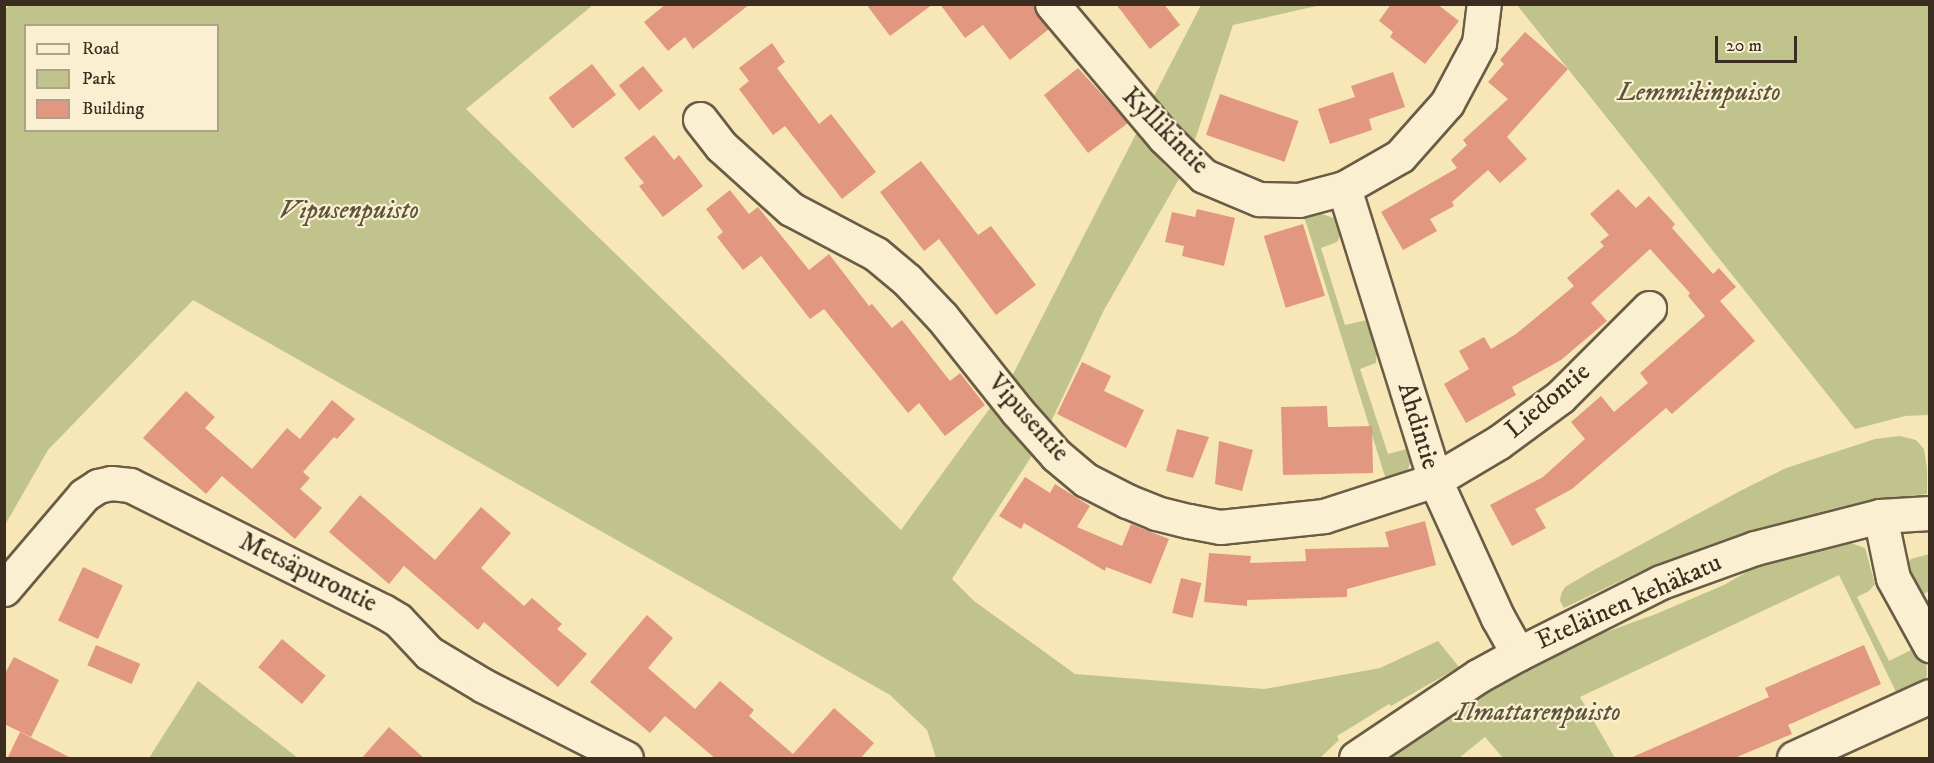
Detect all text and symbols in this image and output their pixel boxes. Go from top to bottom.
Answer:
legend [24,24,219,132]
scale bar [1718,24,1800,62]
text: 20 m [1726,35,1762,57]
text: Road [82,38,119,60]
text: Park [82,68,116,90]
park label: Lemmikinpuisto [1617,77,1781,109]
street label: Kyllikintie [1115,81,1215,181]
text: Building [82,98,144,120]
park label: Vipusenpuisto [279,195,419,227]
street label: Liedontie [1499,357,1597,445]
street label: Vipusentie [981,368,1075,468]
street label: Ahdintie [1390,379,1446,473]
street label: Metsäpurontie [234,526,382,620]
street label: Eteläinen kehäkatu [1532,547,1726,657]
park label: Ilmattarenpuisto [1455,697,1621,729]

